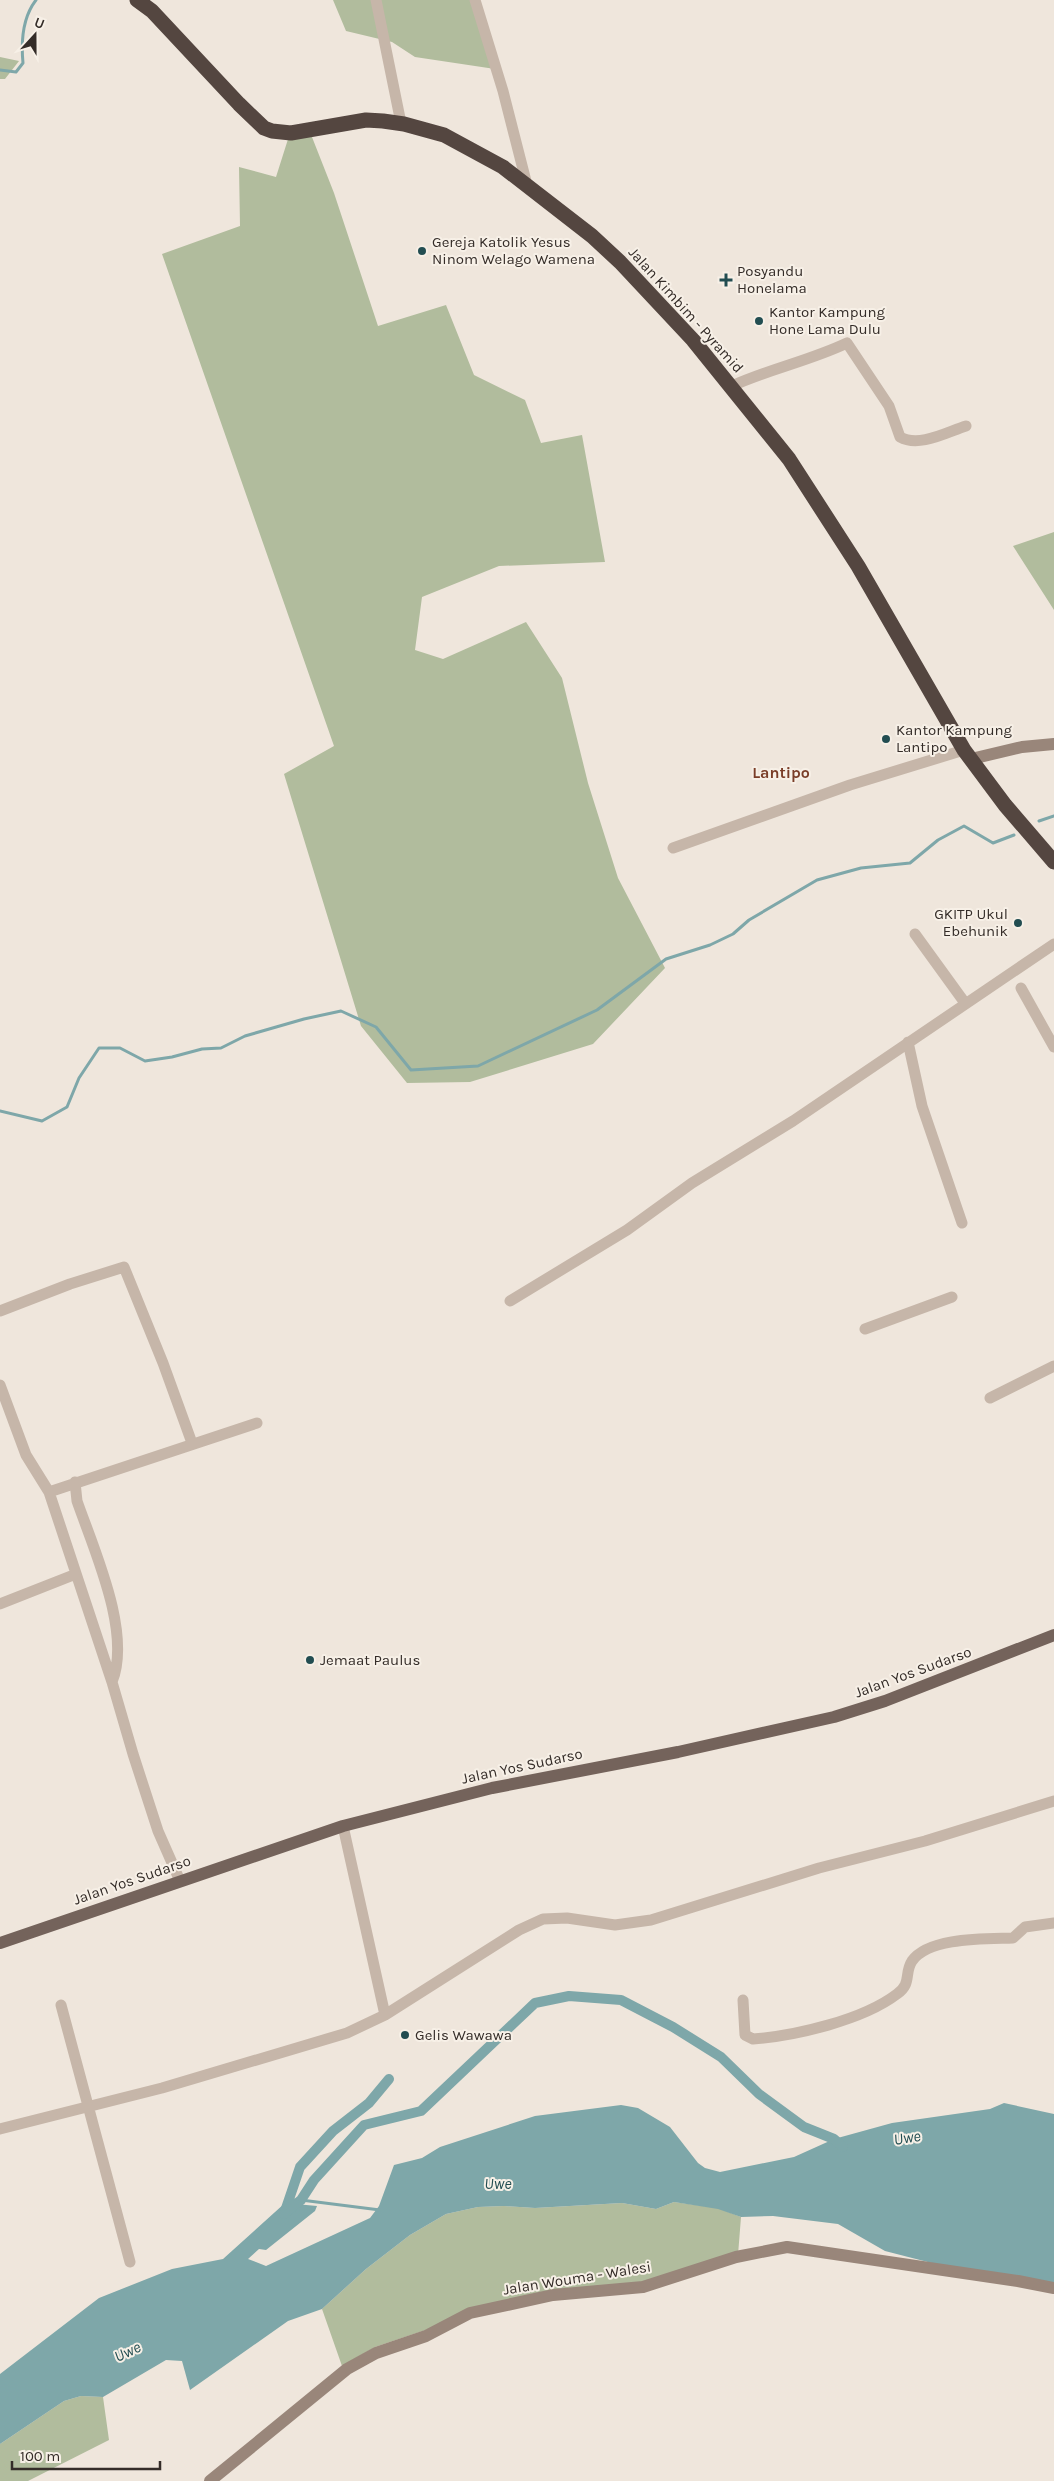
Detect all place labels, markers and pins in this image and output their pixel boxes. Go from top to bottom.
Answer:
place label: Gereja Katolik Yesus Ninom Welago Wamena [432,233,595,268]
marker: Gereja Katolik Yesus Ninom Welago Wamena [416,245,428,257]
place label: Posyandu Honelama [737,262,807,297]
marker: Posyandu Honelama [719,273,733,287]
place label: Kantor Kampung Hone Lama Dulu [769,303,886,338]
marker: Kantor Kampung Hone Lama Dulu [753,315,765,327]
place label: Kantor Kampung Lantipo [896,721,1013,756]
marker: Kantor Kampung Lantipo [880,733,892,745]
place label: GKITP Ukul Ebehunik [934,905,1008,940]
marker: GKITP Ukul Ebehunik [1012,917,1024,929]
place label: Jemaat Paulus [320,1651,420,1669]
marker: Jemaat Paulus [304,1654,316,1666]
place label: Gelis Wawawa [415,2026,512,2044]
marker: Gelis Wawawa [399,2029,411,2041]

